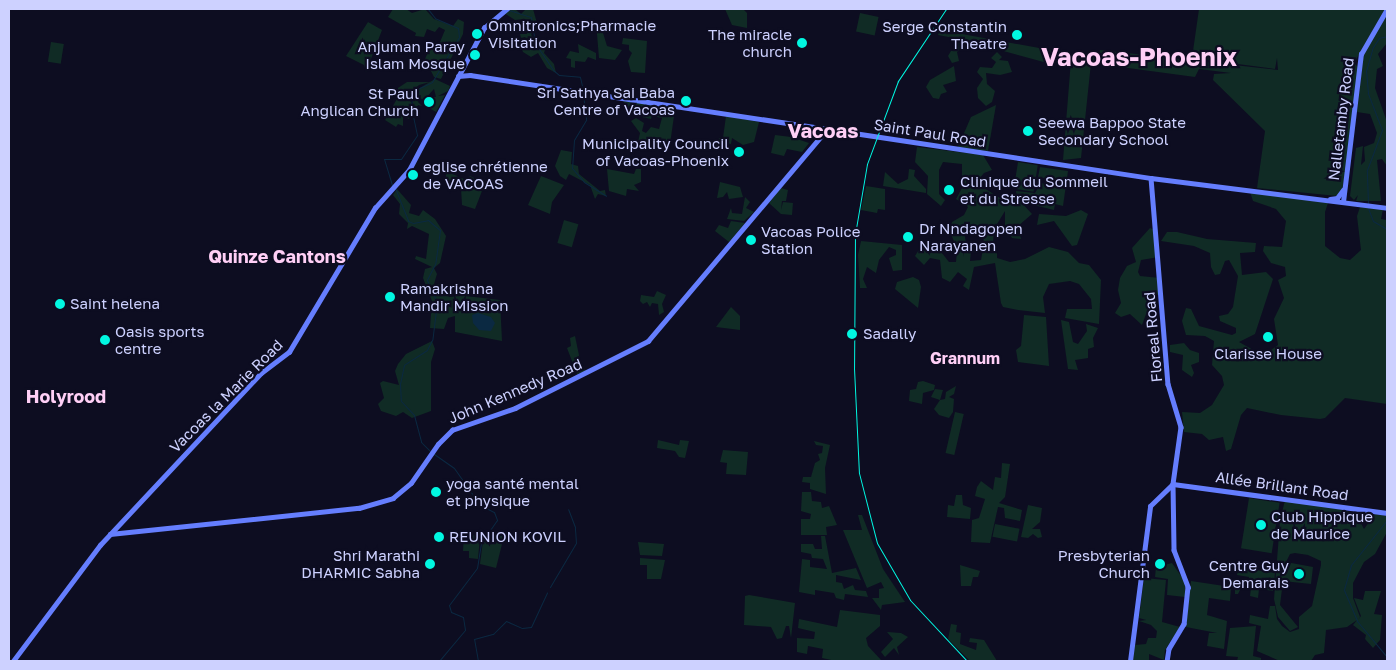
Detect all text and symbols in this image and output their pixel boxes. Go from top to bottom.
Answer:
place label: Omnitronics;Pharmacie Visitation [488,16,656,51]
place label: Serge Constantin Theatre [882,17,1007,52]
place label: The miracle church [708,25,792,60]
marker: Omnitronics;Pharmacie Visitation [470,27,484,41]
marker: Serge Constantin Theatre [1011,29,1023,41]
place label: Anjuman Paray Islam Mosque [357,37,465,72]
marker: The miracle church [796,37,808,49]
district label: Vacoas-Phoenix [1041,42,1237,72]
marker: Anjuman Paray Islam Mosque [469,49,481,61]
street label: Nalletamby Road [1325,57,1357,181]
place label: Sri Sathya Sai Baba Centre of Vacoas [537,83,675,118]
place label: St Paul Anglican Church [300,84,419,119]
marker: Sri Sathya Sai Baba Centre of Vacoas [679,94,693,108]
marker: St Paul Anglican Church [423,96,435,108]
place label: Seewa Bappoo State Secondary School [1038,113,1186,148]
street label: Saint Paul Road [873,115,987,151]
district label: Vacoas [788,118,858,142]
marker: Seewa Bappoo State Secondary School [1022,125,1034,137]
place label: Municipality Council of Vacoas-Phoenix [582,134,729,169]
marker: Municipality Council of Vacoas-Phoenix [733,146,745,158]
place label: eglise chrétienne de VACOAS [423,157,548,192]
marker: eglise chrétienne de VACOAS [407,169,419,181]
place label: Clinique du Sommeil et du Stresse [960,172,1108,207]
marker: Clinique du Sommeil et du Stresse [942,183,956,197]
place label: Dr Nndagopen Narayanen [919,219,1023,254]
place label: Vacoas Police Station [761,222,860,257]
marker: Dr Nndagopen Narayanen [901,230,915,244]
marker: Vacoas Police Station [745,234,757,246]
district label: Quinze Cantons [208,245,346,267]
place label: Ramakrishna Mandir Mission [400,279,509,314]
marker: Ramakrishna Mandir Mission [384,291,396,303]
street label: Floreal Road [1140,291,1166,383]
place label: Saint helena [70,295,160,313]
marker: Saint helena [54,298,66,310]
place label: Oasis sports centre [115,322,205,357]
place label: Sadally [863,325,916,343]
marker: Sadally [845,327,859,341]
marker: Clarisse House [1262,331,1274,343]
marker: Oasis sports centre [99,334,111,346]
street label: Vacoas la Marie Road [166,336,286,456]
place label: Clarisse House [1214,345,1322,363]
district label: Grannum [930,348,1000,368]
street label: John Kennedy Road [445,355,585,427]
district label: Holyrood [26,385,106,407]
street label: Allée Brillant Road [1214,468,1350,504]
place label: yoga santé mental et physique [446,474,579,509]
marker: yoga santé mental et physique [430,486,442,498]
place label: Club Hippique de Maurice [1271,507,1373,542]
marker: Club Hippique de Maurice [1255,519,1267,531]
place label: REUNION KOVIL [449,528,566,546]
marker: REUNION KOVIL [433,531,445,543]
place label: Shri Marathi DHARMIC Sabha [301,546,420,581]
place label: Presbyterian Church [1058,546,1150,581]
place label: Centre Guy Demarais [1209,556,1289,591]
marker: Shri Marathi DHARMIC Sabha [424,558,436,570]
marker: Presbyterian Church [1154,558,1166,570]
marker: Centre Guy Demarais [1293,568,1305,580]

